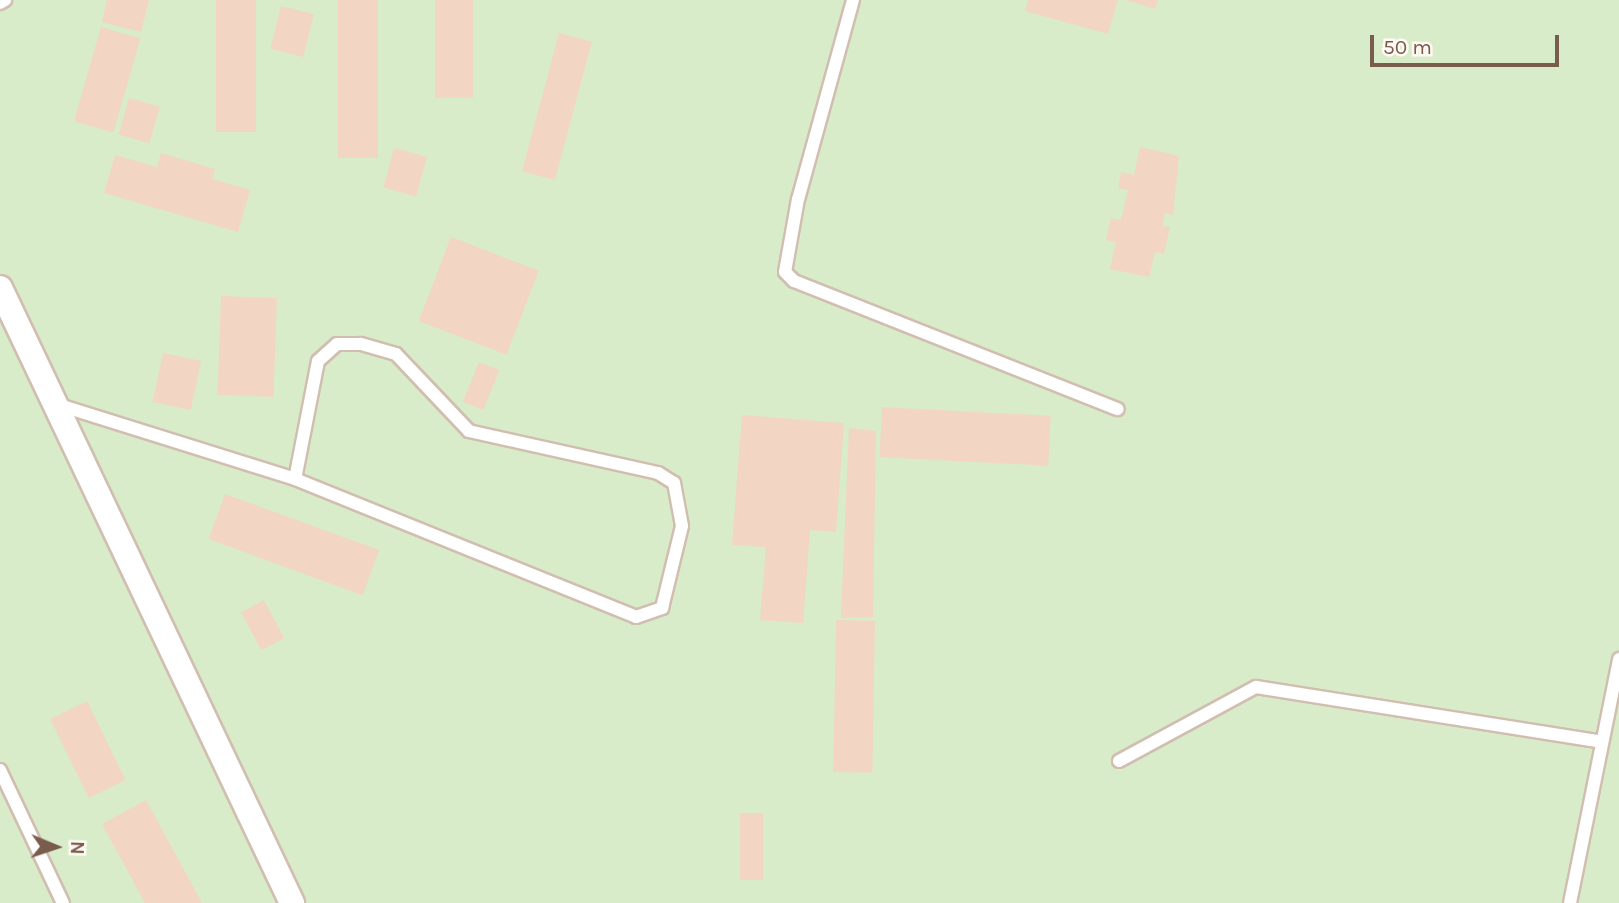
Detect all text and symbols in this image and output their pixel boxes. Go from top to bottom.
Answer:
scale bar [1374,21,1563,65]
text: 50 m [1383,35,1432,59]
north arrow [21,812,91,882]
text: N [66,841,88,855]

